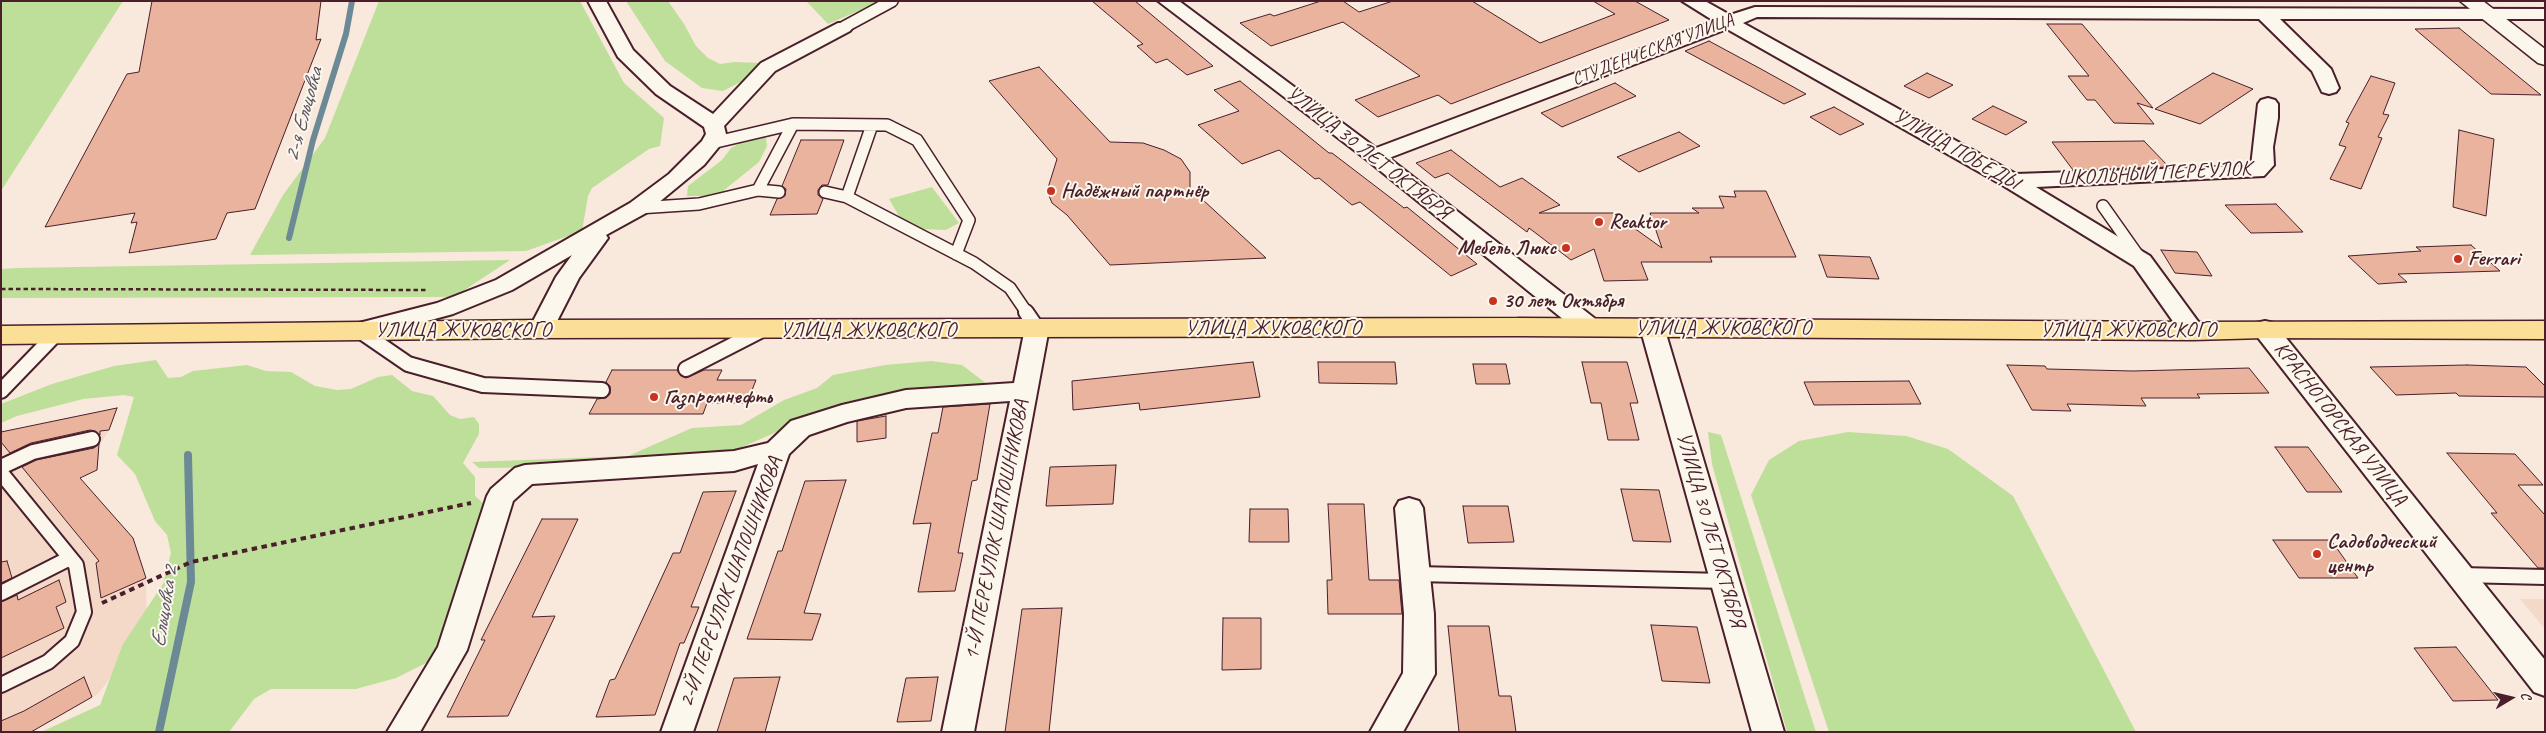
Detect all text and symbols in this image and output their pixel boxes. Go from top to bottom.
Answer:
street label: СТУДЕНЧЕСКАЯ УЛИЦА [1569,9,1737,91]
water label: 2-я Ельцовка [279,65,329,165]
street label: УЛИЦА 30 ЛЕТ ОКТЯБРЯ [1281,81,1455,225]
street label: УЛИЦА ПОБЕДЫ [1889,104,2023,196]
street label: ШКОЛЬНЫЙ ПЕРЕУЛОК [2056,156,2252,192]
place label: Надёжный партнёр [1061,178,1208,204]
marker: Надёжный партнёр [1045,185,1057,197]
place label: Reaktor [1609,209,1666,235]
marker: Reaktor [1593,216,1605,228]
place label: Мебель Люкс [1457,235,1556,261]
marker: Мебель Люкс [1560,242,1572,254]
place label: Ferrari [2468,246,2520,272]
marker: Ferrari [2452,253,2464,265]
place label: 30 лет Октября [1503,288,1623,314]
marker: 30 лет Октября [1487,295,1499,307]
street label: УЛИЦА ЖУКОВСКОГО [1185,315,1361,341]
street label: УЛИЦА ЖУКОВСКОГО [1635,315,1811,341]
street label: УЛИЦА ЖУКОВСКОГО [375,317,551,343]
street label: УЛИЦА ЖУКОВСКОГО [780,317,956,343]
street label: УЛИЦА ЖУКОВСКОГО [2040,317,2216,343]
street label: КРАСНОГОРСКАЯ УЛИЦА [2268,337,2412,511]
place label: Газпромнефть [664,384,772,410]
marker: Газпромнефть [648,391,660,403]
street label: 1-Й ПЕРЕУЛОК ШАПОШНИКОВА [959,398,1035,662]
street label: УЛИЦА 30 ЛЕТ ОКТЯБРЯ [1670,429,1750,631]
street label: 2-Й ПЕРЕУЛОК ШАПОШНИКОВА [674,454,788,710]
place label: Садоводческий центр [2327,529,2436,579]
marker: Садоводческий центр [2311,548,2323,560]
water label: Ельцовка 2 [146,565,184,649]
north arrow [2486,673,2536,723]
text: С [2517,691,2535,700]

